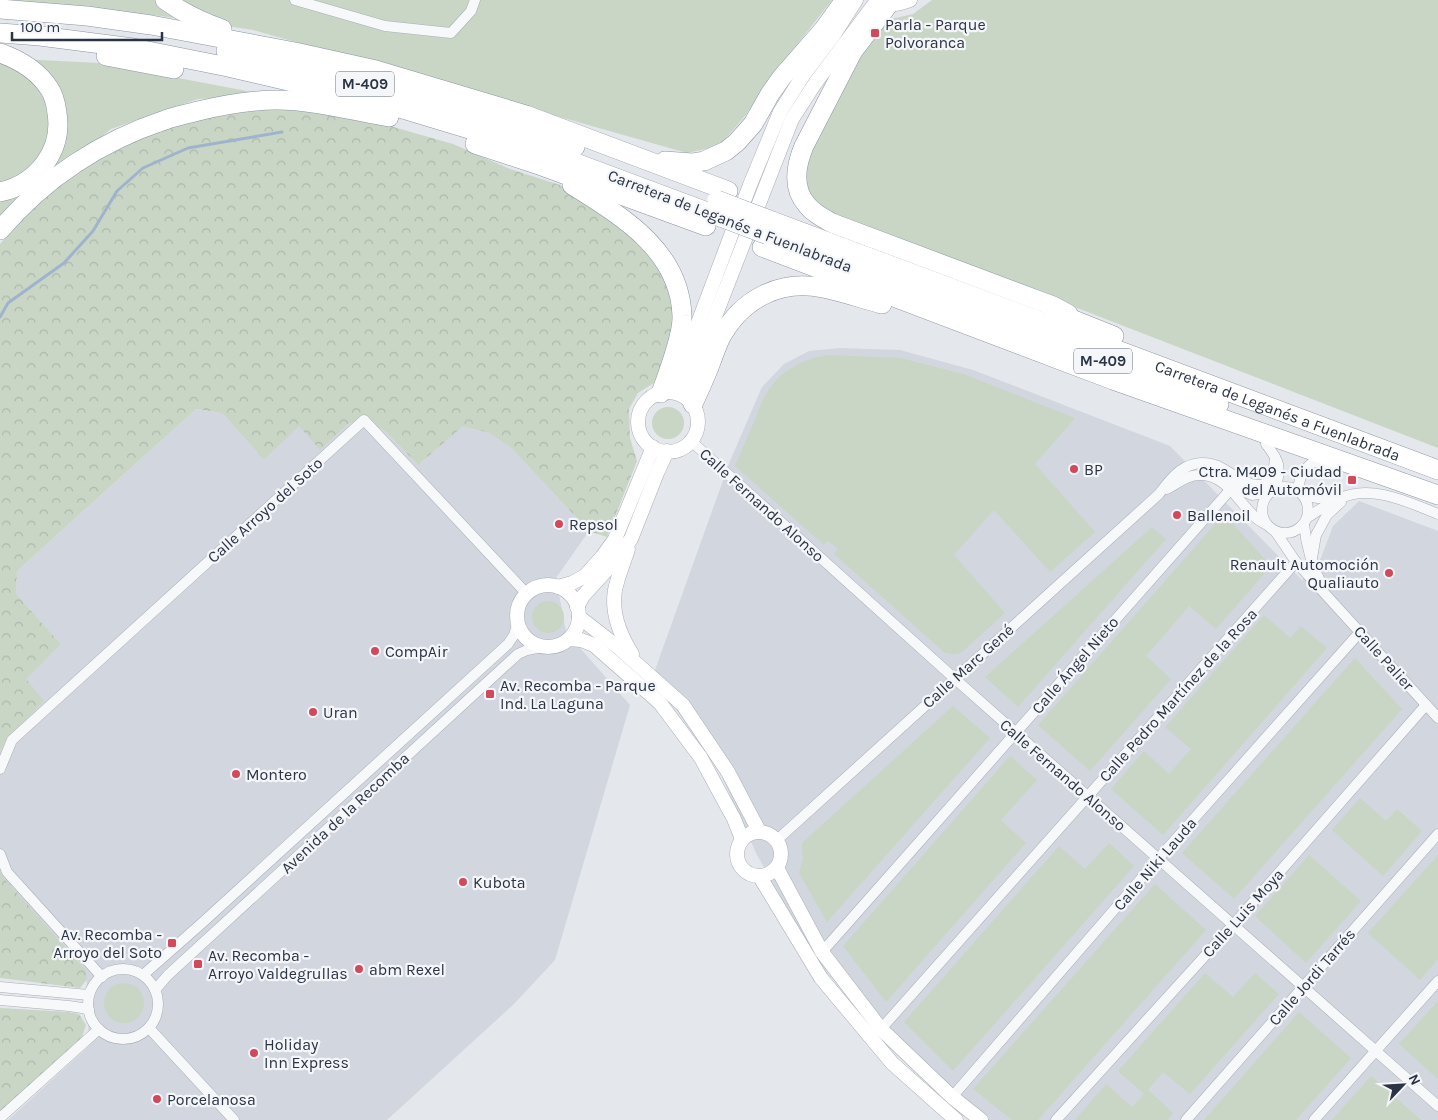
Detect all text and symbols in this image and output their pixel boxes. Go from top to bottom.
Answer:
scale bar [12,10,162,42]
place label: Parla - Parque Polvoranca [885,15,986,52]
text: 100 m [20,18,60,36]
marker: Parla - Parque Polvoranca [869,27,881,39]
road number: M-409 [336,72,394,96]
street label: Carretera de Leganés a Fuenlabrada [605,166,855,276]
road number: M-409 [1074,348,1132,374]
street label: Carretera de Leganés a Fuenlabrada [1153,356,1403,465]
street label: Calle Fernando Alonso [696,444,828,566]
street label: Calle Arroyo del Soto [204,453,326,567]
place label: BP [1084,460,1103,479]
place label: Ctra. M409 - Ciudad del Automóvil [1198,462,1342,499]
marker: BP [1068,463,1080,475]
marker: Ctra. M409 - Ciudad del Automóvil [1346,474,1358,486]
place label: Ballenoil [1187,506,1251,525]
marker: Ballenoil [1171,509,1183,521]
place label: Repsol [569,515,618,534]
marker: Repsol [553,518,565,530]
place label: Renault Automoción Qualiauto [1230,555,1379,592]
marker: Renault Automoción Qualiauto [1383,567,1395,579]
street label: Calle Pedro Martínez de la Rosa [1095,604,1261,786]
street label: Calle Ángel Nieto [1028,612,1122,718]
street label: Calle Marc Gené [918,620,1018,712]
street label: Calle Palier [1350,622,1418,694]
place label: CompAir [385,642,448,661]
marker: CompAir [369,645,381,657]
place label: Av. Recomba - Parque Ind. La Laguna [500,676,656,713]
marker: Av. Recomba - Parque Ind. La Laguna [484,688,496,700]
place label: Uran [323,703,358,722]
marker: Uran [307,706,319,718]
street label: Calle Fernando Alonso [996,715,1130,835]
street label: Avenida de la Recomba [277,749,413,877]
place label: Montero [246,765,307,784]
marker: Montero [230,768,242,780]
street label: Calle Niki Lauda [1109,814,1201,914]
street label: Calle Luis Moya [1198,865,1288,961]
place label: Kubota [473,873,525,892]
marker: Kubota [457,876,469,888]
place label: Av. Recomba - Arroyo del Soto [53,925,162,962]
street label: Calle Jordi Tarrés [1265,925,1359,1029]
marker: Av. Recomba - Arroyo del Soto [166,937,178,949]
place label: Av. Recomba - Arroyo Valdegrullas [208,946,348,983]
marker: Av. Recomba - Arroyo Valdegrullas [192,958,204,970]
place label: abm Rexel [369,960,445,979]
marker: abm Rexel [353,963,365,975]
place label: Holiday Inn Express [264,1035,349,1072]
marker: Holiday Inn Express [248,1047,260,1059]
north arrow [1378,1060,1428,1110]
text: N [1405,1072,1424,1088]
place label: Porcelanosa [167,1090,256,1109]
marker: Porcelanosa [151,1093,163,1105]

